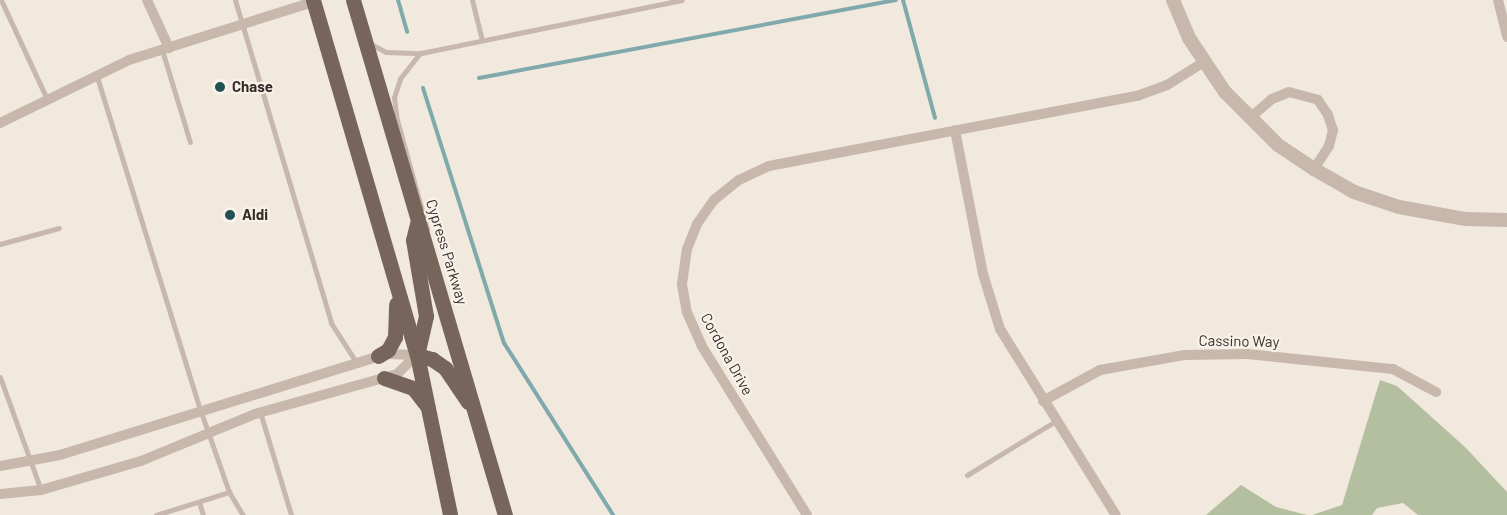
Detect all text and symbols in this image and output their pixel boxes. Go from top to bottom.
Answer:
place label: Chase [232,78,273,96]
marker: Chase [213,80,227,94]
street label: Cypress Parkway [422,197,472,307]
place label: Aldi [242,206,268,224]
marker: Aldi [223,208,237,222]
street label: Cordona Drive [697,310,757,398]
street label: Cassino Way [1198,331,1280,351]

